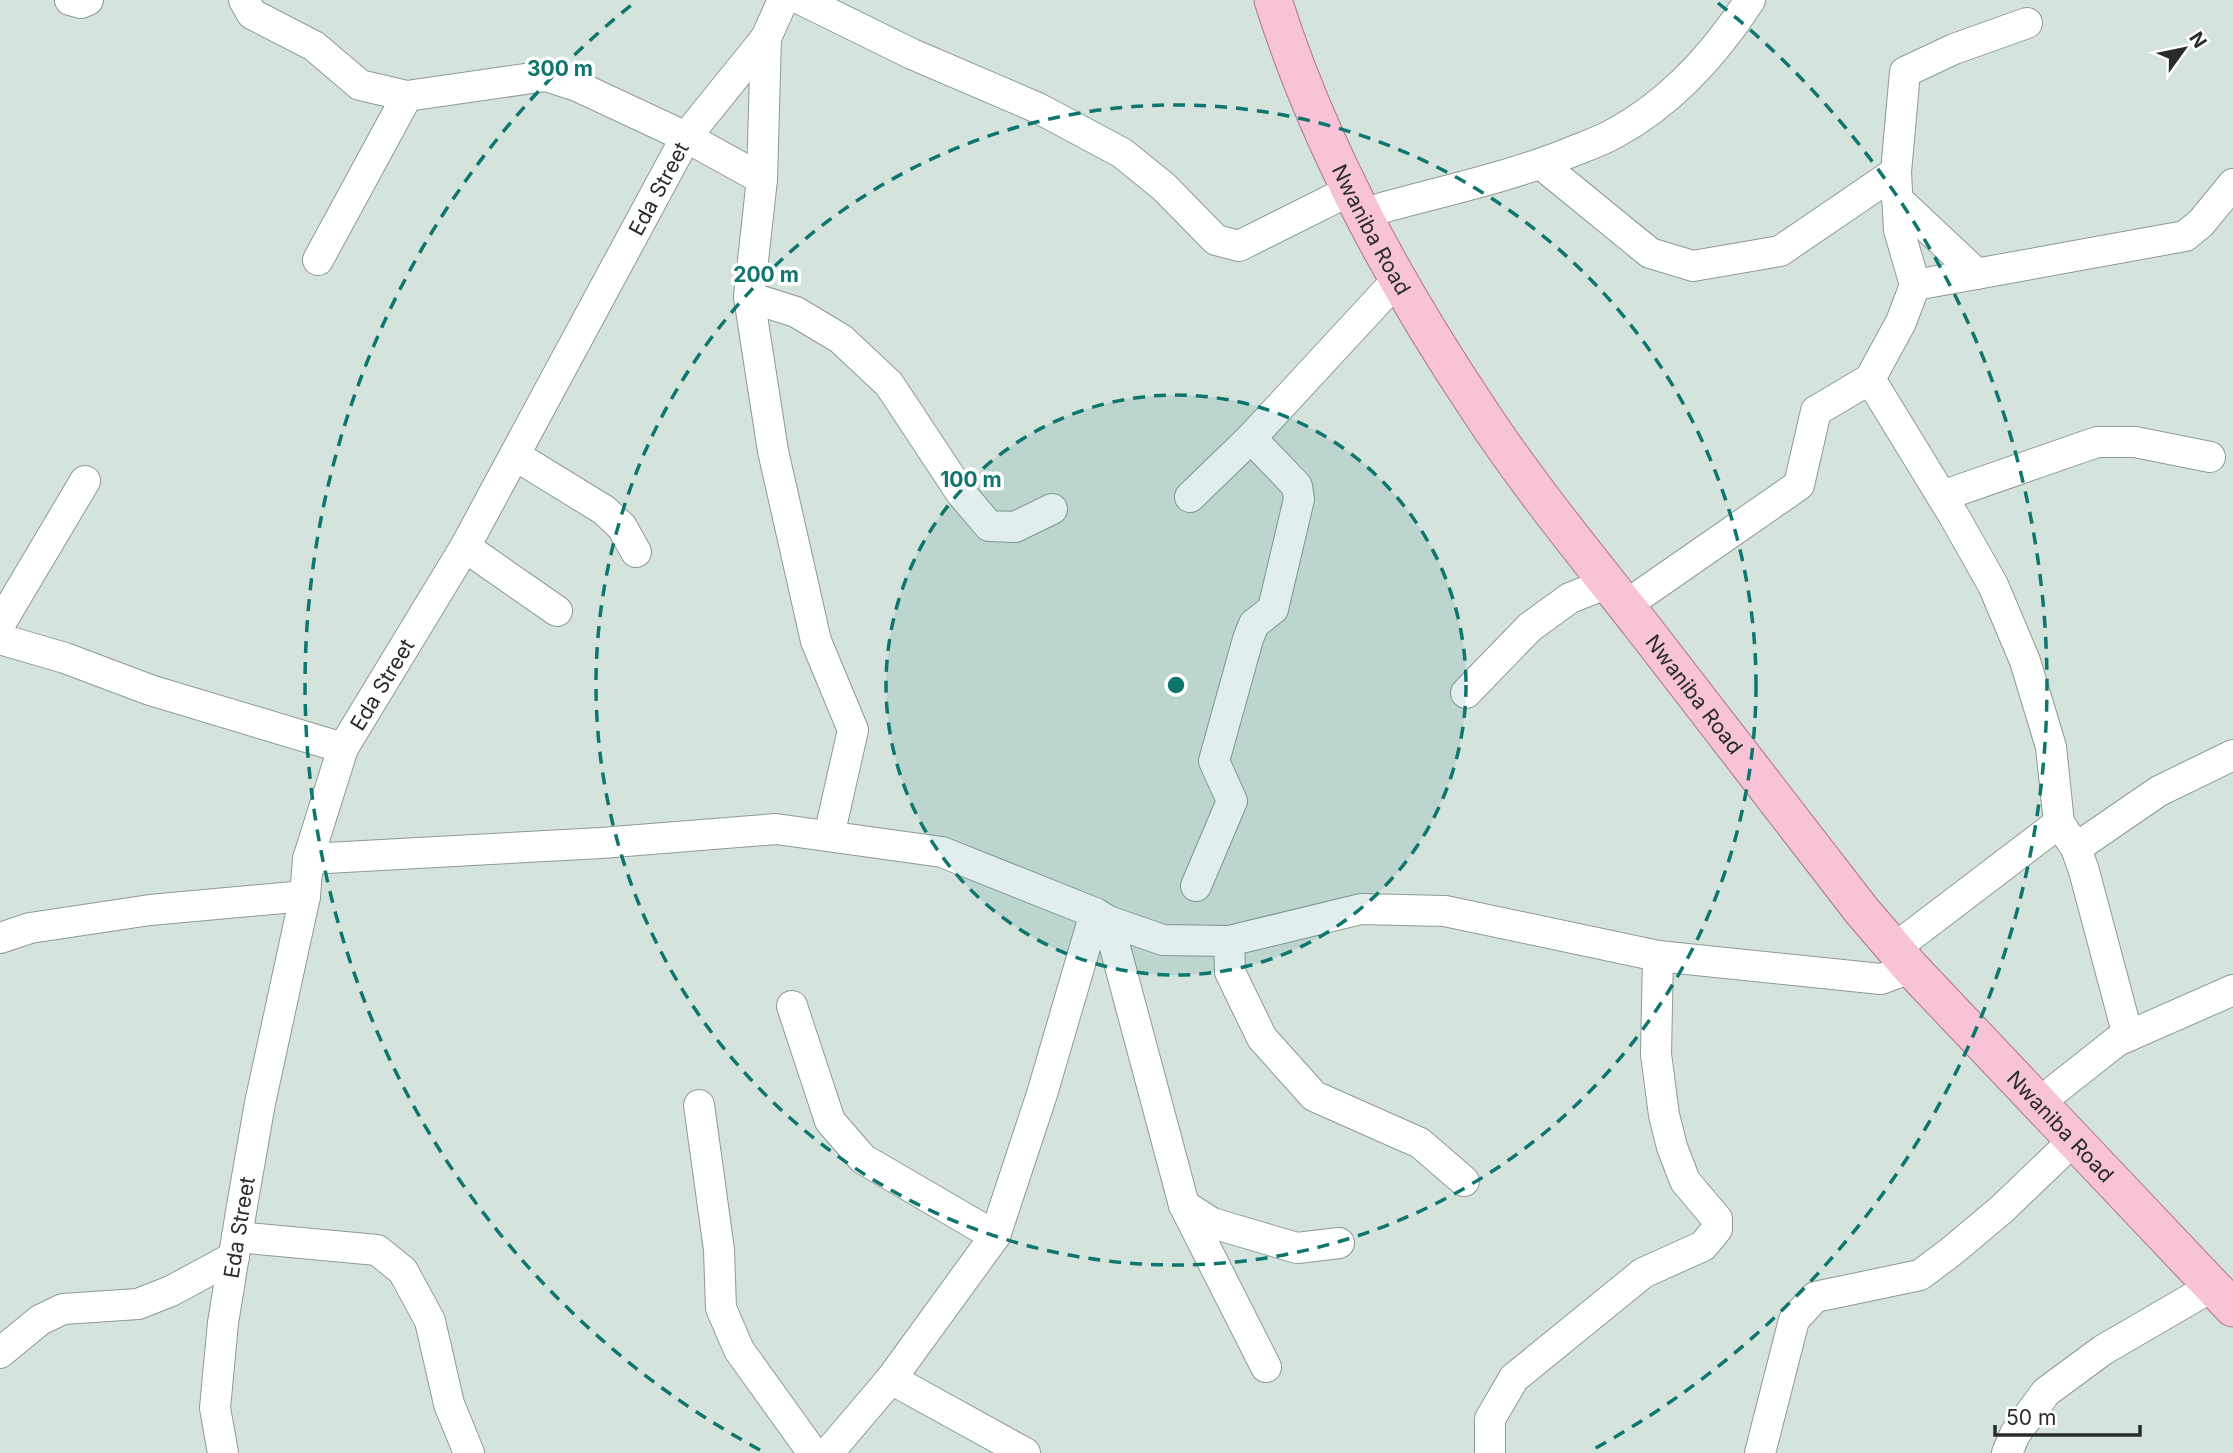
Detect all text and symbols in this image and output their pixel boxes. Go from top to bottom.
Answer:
north arrow [2149,14,2219,84]
text: N [2184,28,2211,52]
text: 300 m [527,56,593,81]
street label: Eda Street [623,137,694,239]
street label: Nwaniba Road [1327,160,1416,299]
text: 200 m [733,262,799,287]
text: 100 m [940,467,1002,492]
street label: Nwaniba Road [1641,630,1748,759]
street label: Eda Street [344,634,419,735]
centre of rings [1164,673,1188,697]
street label: Nwaniba Road [2002,1065,2119,1187]
street label: Eda Street [218,1175,259,1280]
scale bar [1995,1394,2140,1438]
text: 50 m [2006,1405,2056,1430]

